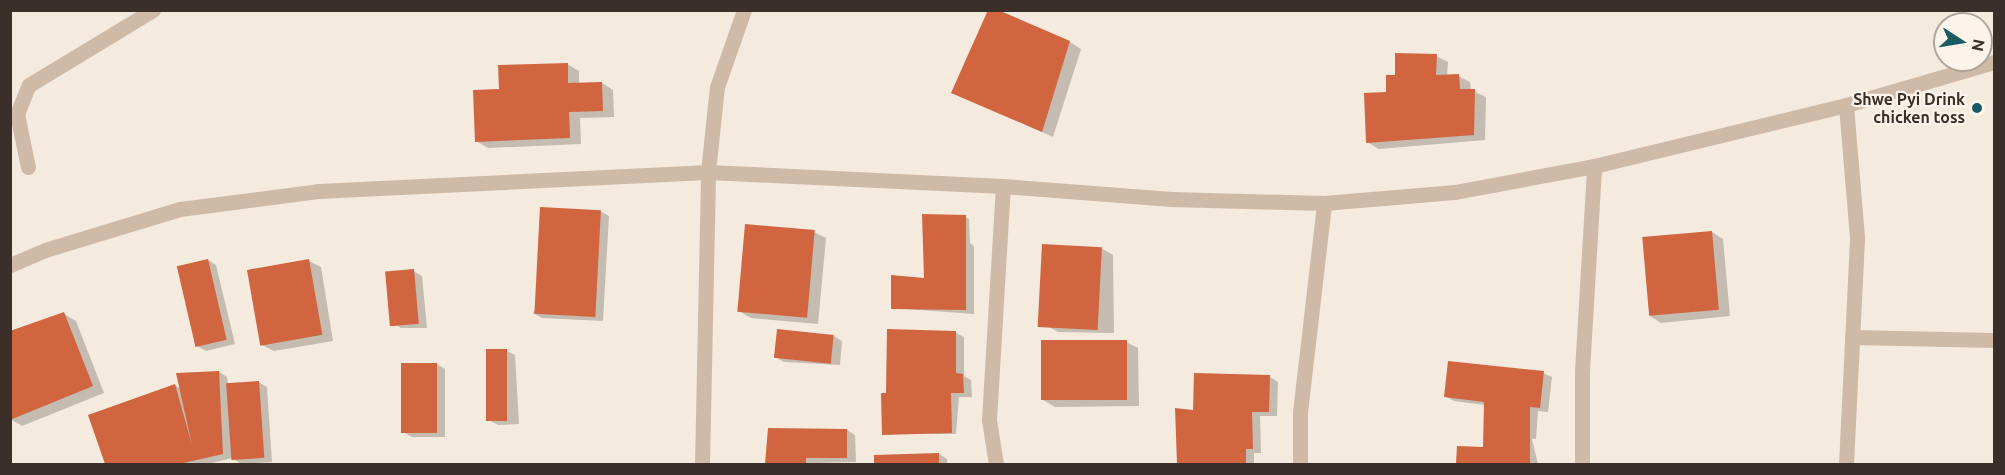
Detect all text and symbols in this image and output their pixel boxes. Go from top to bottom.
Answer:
north arrow [1933,12,1993,72]
text: N [1969,38,1989,53]
place label: Shwe Pyi Drink chicken toss [1853,89,1965,127]
marker: Shwe Pyi Drink chicken toss [1970,101,1984,115]

